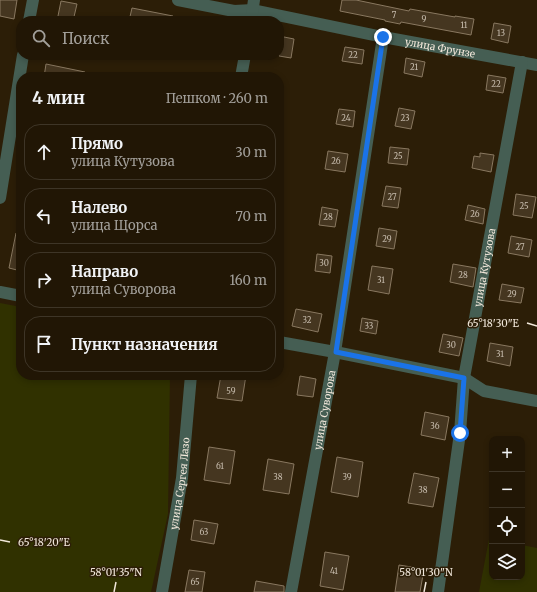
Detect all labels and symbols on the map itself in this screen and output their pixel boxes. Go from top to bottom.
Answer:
house number: 7 [392,10,397,20]
house number: 9 [422,14,427,24]
house number: 11 [461,20,468,30]
route end [374,28,392,46]
house number: 13 [497,28,505,38]
street label: улица Фрунзе [404,35,476,61]
house number: 22 [348,50,358,60]
house number: 21 [410,62,418,72]
house number: 22 [491,79,501,89]
house number: 24 [341,113,351,123]
house number: 23 [400,113,410,123]
house number: 25 [393,151,403,161]
house number: 26 [331,156,341,166]
house number: 27 [387,192,397,202]
house number: 25 [519,201,529,211]
house number: 26 [470,209,480,219]
house number: 28 [323,212,333,222]
street label: улица Кутузова [471,226,498,308]
house number: 29 [382,234,392,244]
house number: 27 [515,242,525,252]
house number: 30 [319,258,329,268]
house number: 28 [458,270,468,280]
house number: 31 [377,275,385,285]
house number: 29 [507,289,517,299]
house number: 32 [302,315,312,325]
text: 65°18'30"E [467,317,520,330]
house number: 33 [365,321,374,331]
house number: 30 [446,340,456,350]
house number: 31 [496,349,504,359]
street label: улица Суворова [311,369,339,451]
house number: 59 [226,386,236,396]
house number: 36 [430,421,440,431]
route start [451,424,469,442]
street label: улица Сергея Лазо [167,437,193,531]
house number: 61 [216,461,224,471]
house number: 38 [273,472,283,482]
house number: 39 [342,472,352,482]
house number: 38 [418,485,428,495]
house number: 63 [200,527,209,537]
text: 65°18'20"E [18,536,71,549]
text: 58°01'35"N [90,566,142,579]
house number: 41 [330,566,338,576]
text: 58°01'30"N [399,566,453,579]
house number: 65 [190,577,200,587]

